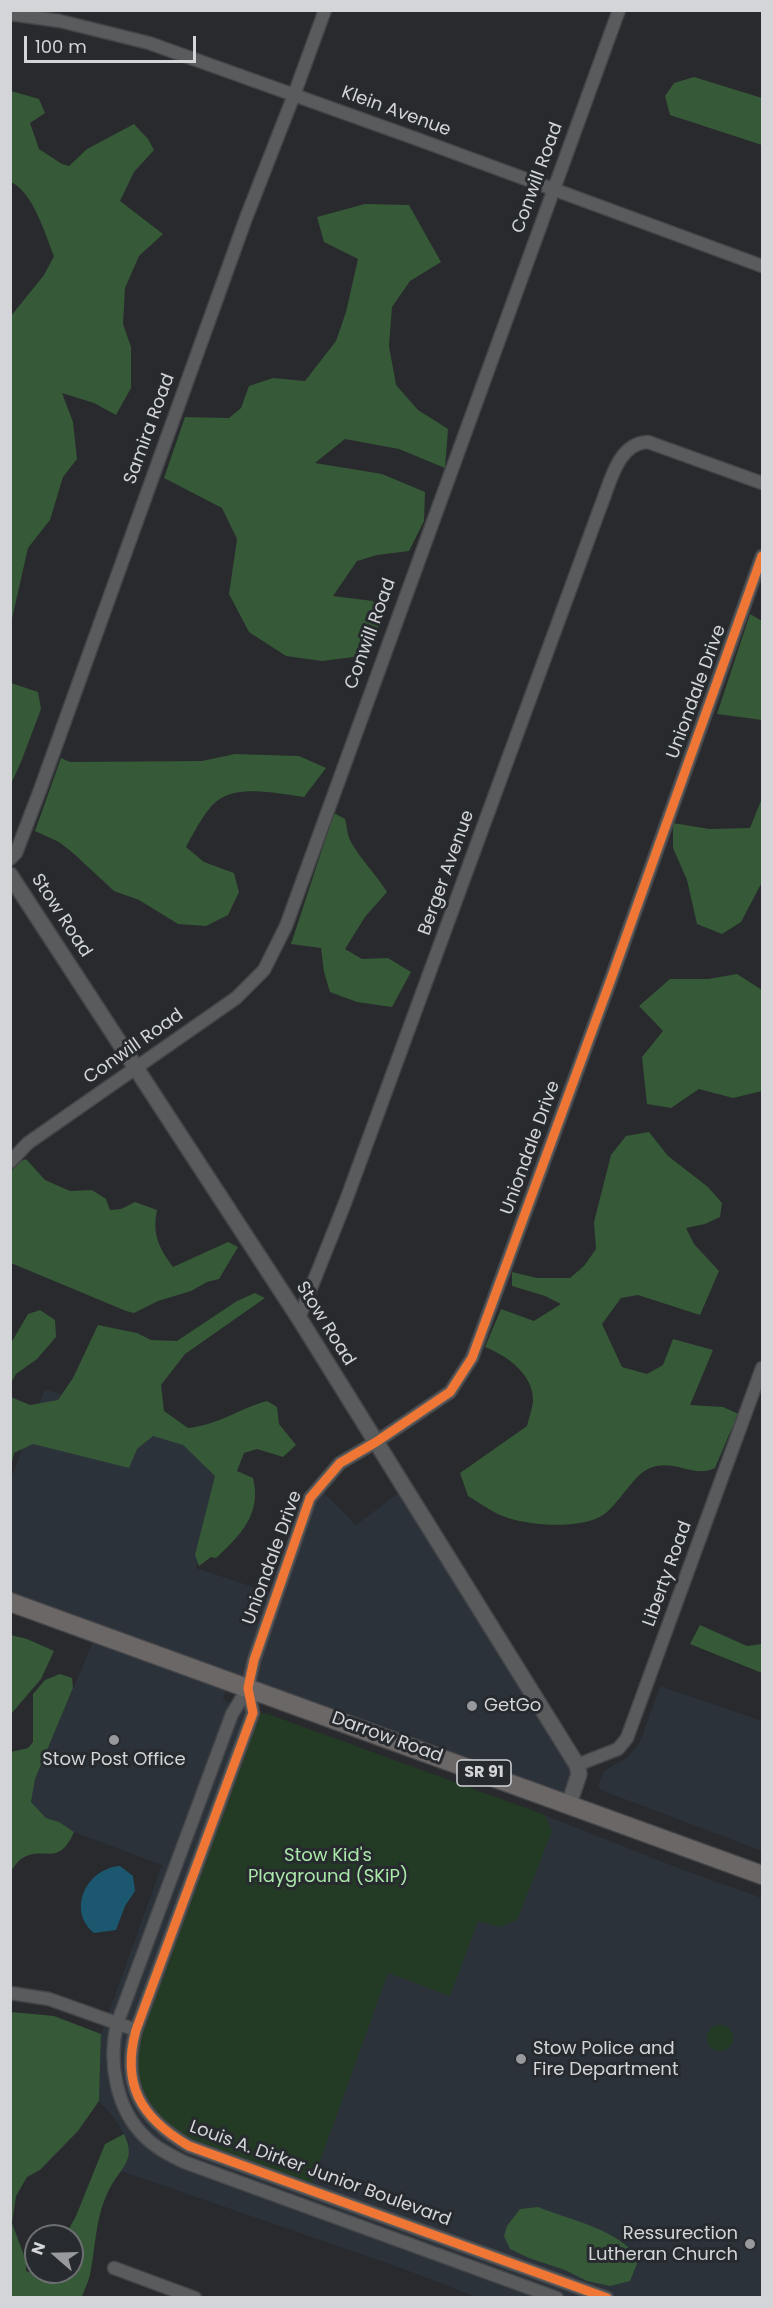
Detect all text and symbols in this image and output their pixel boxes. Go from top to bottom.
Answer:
scale bar [27,24,200,62]
text: 100 m [35,34,87,59]
street label: Klein Avenue [338,82,454,142]
street label: Conwill Road [508,120,568,236]
street label: Samira Road [120,371,180,487]
street label: Conwill Road [341,576,401,692]
street label: Uniondale Drive [663,622,731,762]
street label: Berger Avenue [414,808,480,938]
street label: Stow Road [26,870,96,962]
street label: Conwill Road [80,1005,188,1089]
street label: Uniondale Drive [497,1078,565,1218]
street label: Stow Road [291,1278,359,1370]
street label: Uniondale Drive [239,1488,307,1628]
street label: Liberty Road [639,1518,697,1630]
place label: GetGo [484,1695,541,1717]
marker: GetGo [465,1699,479,1713]
street label: Darrow Road [329,1708,445,1768]
marker: Stow Post Office [107,1733,121,1747]
place label: Stow Post Office [42,1749,186,1771]
road number: SR 91 [457,1760,511,1786]
park label: Stow Kid's Playground (SKiP) [248,1845,408,1888]
place label: Stow Police and Fire Department [533,2038,678,2080]
marker: Stow Police and Fire Department [514,2052,528,2066]
street label: Louis A. Dirker Junior Boulevard [186,2117,454,2231]
place label: Ressurection Lutheran Church [588,2223,738,2266]
north arrow [24,2224,84,2284]
marker: Ressurection Lutheran Church [743,2237,757,2251]
text: N [26,2239,51,2258]

